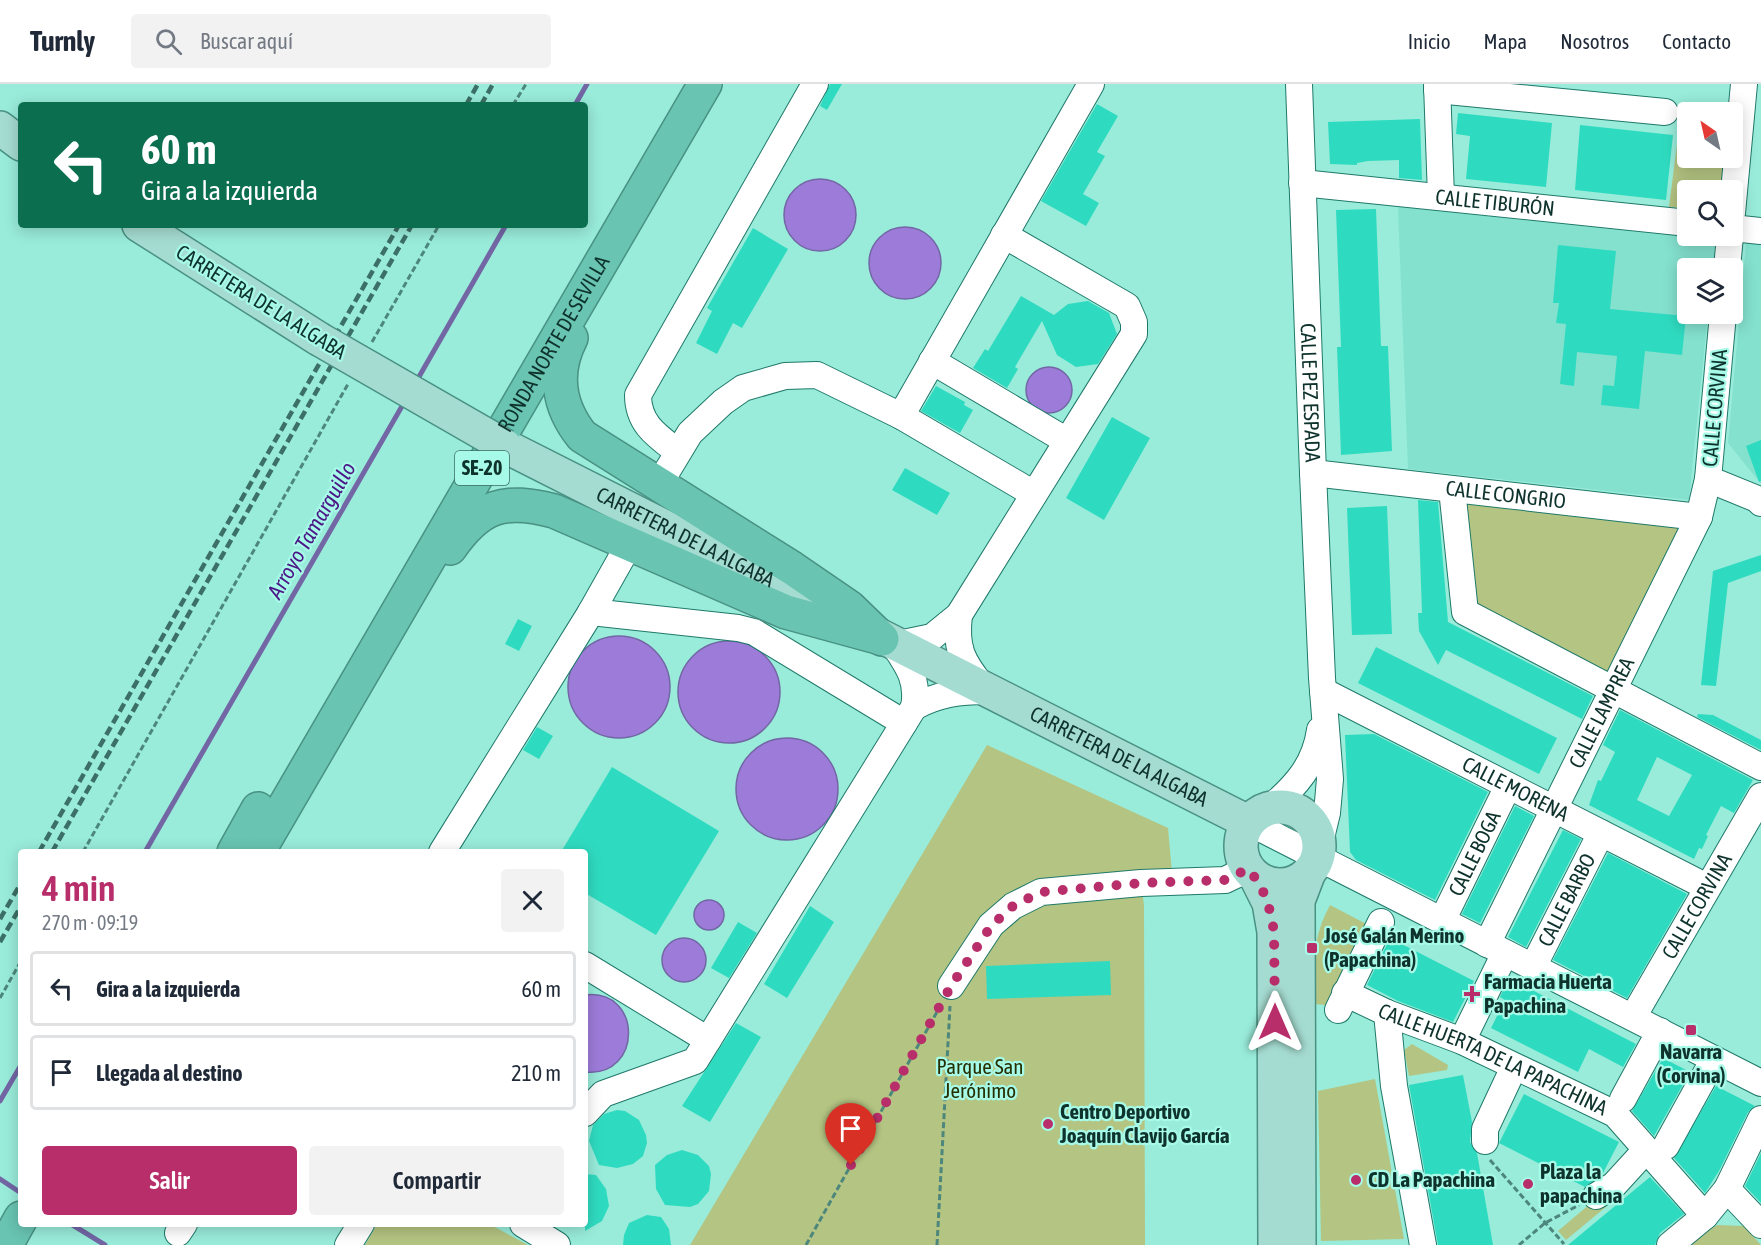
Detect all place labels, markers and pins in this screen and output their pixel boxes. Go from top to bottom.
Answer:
place label: José Galán Merino (Papachina) [1323,923,1465,971]
marker: José Galán Merino (Papachina) [1305,941,1319,955]
place label: Farmacia Huerta Papachina [1484,969,1612,1017]
marker: Farmacia Huerta Papachina [1465,987,1479,1001]
marker: Navarra (Corvina) [1684,1023,1698,1037]
place label: Navarra (Corvina) [1656,1039,1726,1087]
place label: Centro Deportivo Joaquín Clavijo García [1059,1099,1230,1147]
pin [825,1103,876,1165]
marker: Centro Deportivo Joaquín Clavijo García [1041,1117,1055,1131]
place label: Plaza la papachina [1540,1159,1622,1207]
place label: CD La Papachina [1368,1167,1495,1191]
marker: CD La Papachina [1349,1173,1363,1187]
marker: Plaza la papachina [1521,1177,1535,1191]

